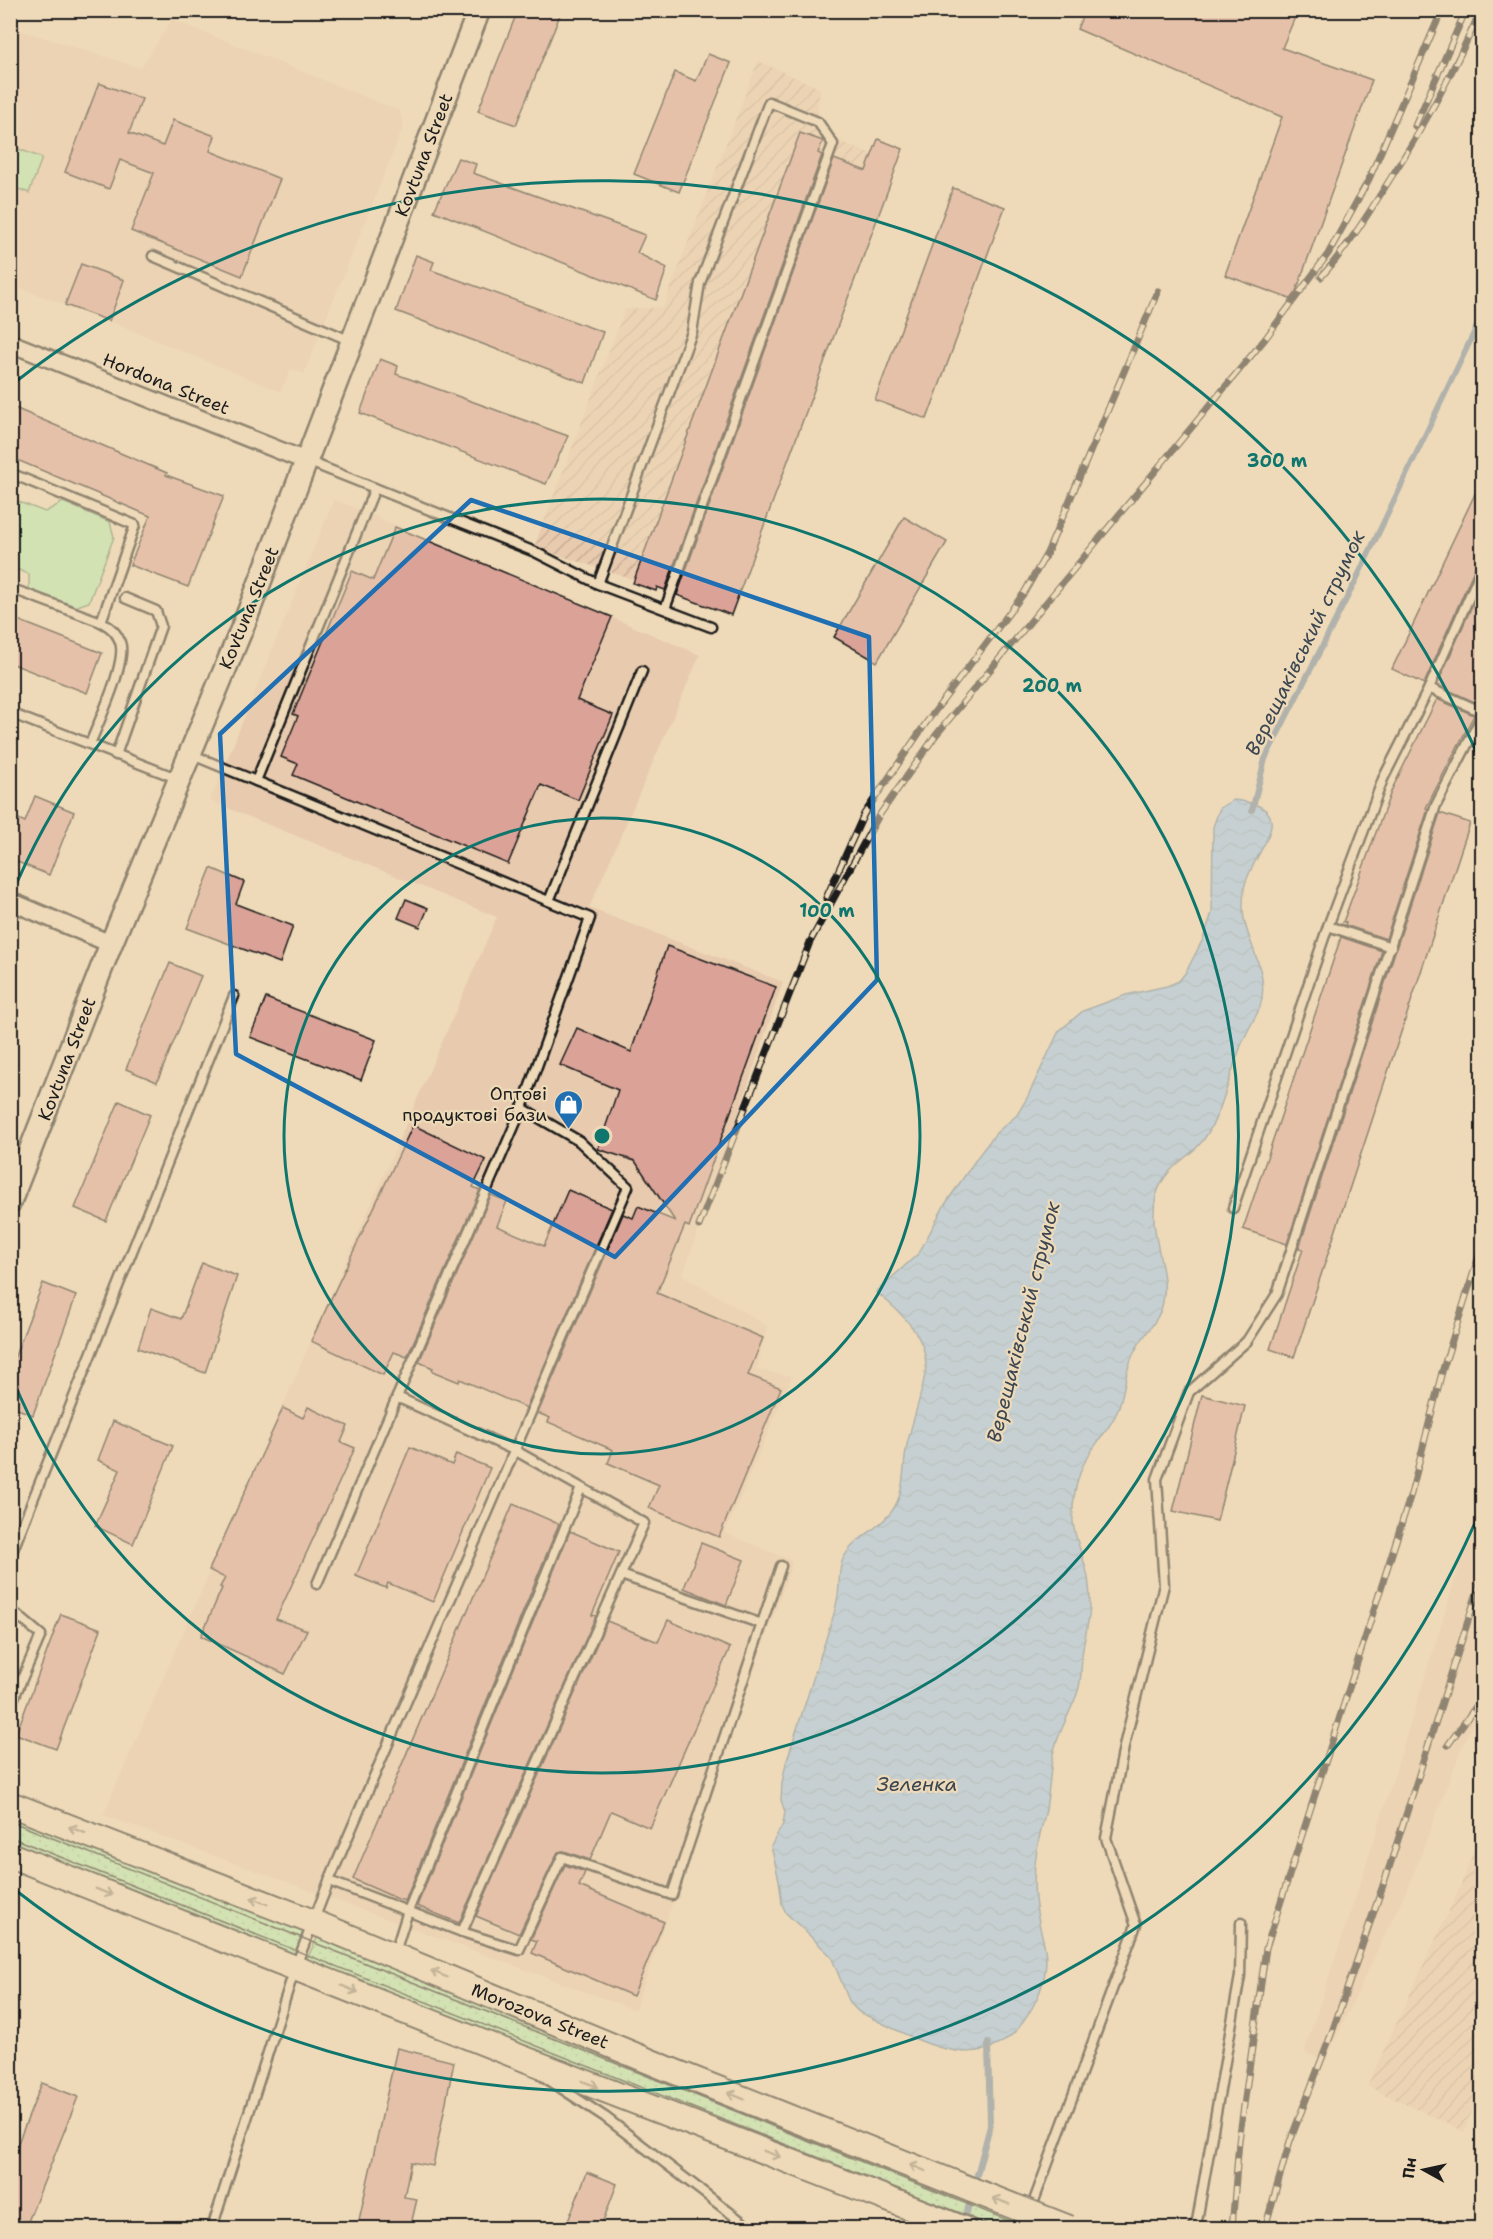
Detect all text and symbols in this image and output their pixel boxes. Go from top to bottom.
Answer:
street label: Kovtuna Street [389,90,459,220]
street label: Hordona Street [99,348,233,420]
text: 300 m [1247,449,1308,473]
water label: Верещаківський струмок [1239,526,1371,760]
street label: Kovtuna Street [213,543,285,673]
text: 200 m [1022,674,1083,698]
text: 100 m [799,899,855,923]
street label: Kovtuna Street [32,994,102,1124]
place label: Оптові продуктові бази [402,1082,547,1127]
shop icon: Оптові продуктові бази [552,1088,584,1130]
centre of rings [592,1126,612,1146]
water label: Верещаківський струмок [980,1199,1066,1445]
water label: Зеленка [877,1771,957,1797]
one-way arrow [68,1824,87,1835]
one-way arrow [94,1887,113,1898]
one-way arrow [250,1895,268,1906]
one-way arrow [431,1968,449,1979]
street label: Morozova Street [468,1977,612,2055]
one-way arrow [340,1984,358,1995]
one-way arrow [580,2079,599,2090]
one-way arrow [728,2090,746,2101]
north arrow [1394,2140,1454,2200]
one-way arrow [762,2149,780,2160]
text: Пн [1398,2156,1422,2180]
one-way arrow [909,2162,927,2173]
one-way arrow [992,2195,1011,2206]

